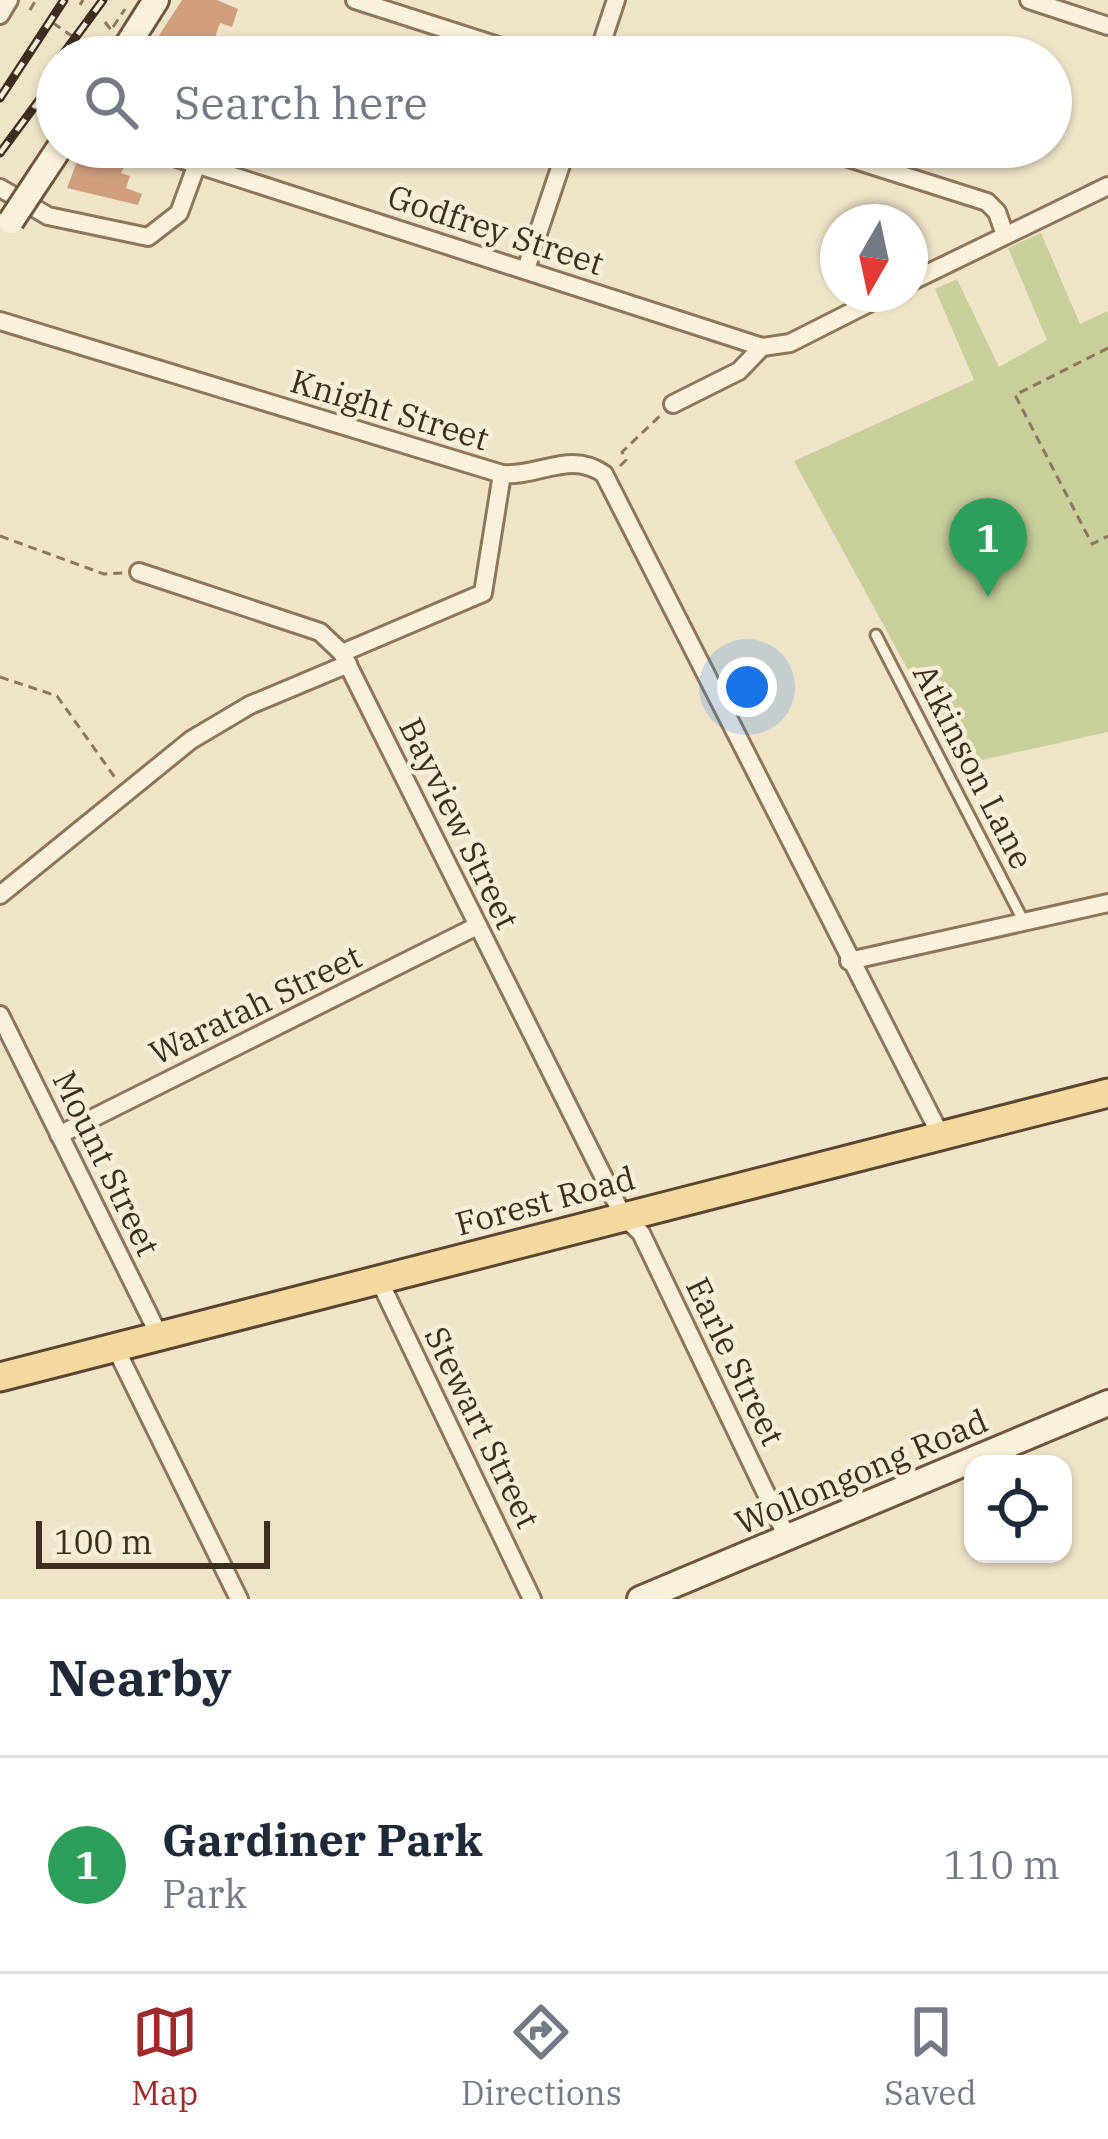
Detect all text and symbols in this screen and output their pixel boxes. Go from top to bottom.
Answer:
search box [36,36,1072,168]
icon: search [78,69,144,135]
text: Search here [174,73,428,131]
street label: Godfrey Street [383,174,609,284]
north arrow [820,204,928,312]
street label: Knight Street [286,358,494,460]
pin: 1 [949,498,1027,597]
street label: Atkinson Lane [904,656,1044,876]
your location [717,657,777,717]
street label: Bayview Street [390,710,530,936]
street label: Waratah Street [142,934,368,1074]
street label: Mount Street [44,1063,170,1263]
street label: Forest Road [451,1155,639,1245]
street label: Earle Street [677,1270,795,1452]
street label: Stewart Street [416,1319,550,1535]
street label: Wollongong Road [728,1398,994,1544]
map controls [964,1455,1072,1563]
button: locate [964,1455,1072,1563]
scale bar [36,1515,270,1568]
text: 100 m [54,1520,153,1563]
text: Nearby [48,1644,232,1710]
text: Gardiner Park [162,1810,482,1868]
text: 1 [75,1839,99,1890]
text: 110 m [944,1839,1060,1890]
text: Park [162,1868,247,1919]
tab: Map [131,1999,198,2114]
tab: Directions [461,1999,622,2114]
tab: Saved [884,1999,977,2114]

